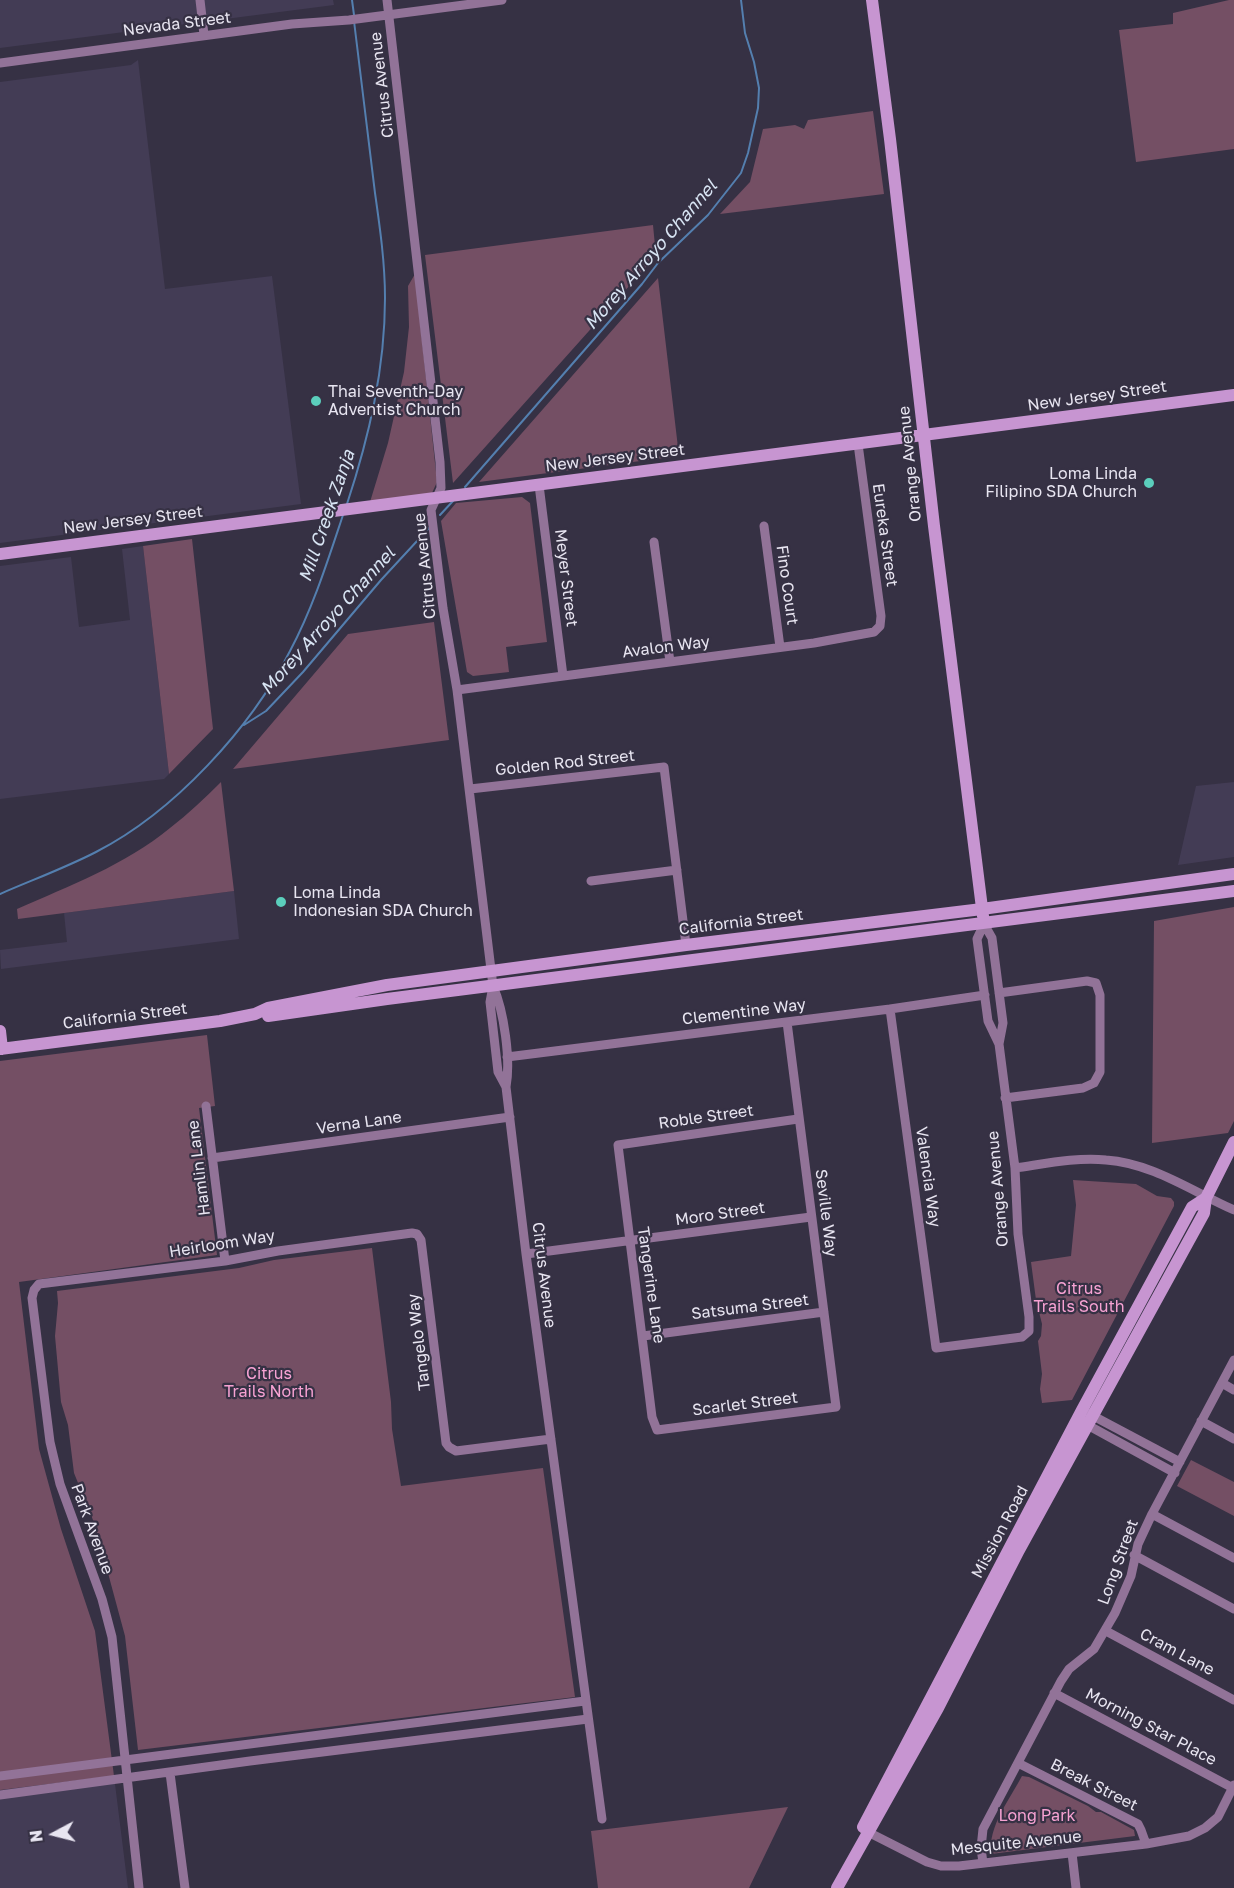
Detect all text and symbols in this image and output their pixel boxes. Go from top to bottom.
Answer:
street label: Nevada Street [122,8,232,40]
street label: Citrus Avenue [366,31,398,139]
water label: Morey Arroyo Channel [580,176,722,334]
street label: New Jersey Street [1026,377,1168,415]
place label: Thai Seventh-Day Adventist Church [328,382,463,420]
marker: Thai Seventh-Day Adventist Church [309,394,323,408]
street label: Orange Avenue [894,405,926,523]
street label: New Jersey Street [544,440,686,476]
water label: Mill Creek Zanja [294,447,360,585]
place label: Loma Linda Filipino SDA Church [985,464,1137,502]
marker: Loma Linda Filipino SDA Church [1142,476,1156,490]
street label: Eureka Street [868,482,902,588]
street label: New Jersey Street [62,502,204,538]
street label: Citrus Avenue [410,512,440,620]
street label: Meyer Street [550,528,582,628]
water label: Morey Arroyo Channel [256,543,400,699]
street label: Fino Court [772,544,802,626]
street label: Avalon Way [621,632,711,662]
street label: Golden Rod Street [494,746,636,780]
place label: Loma Linda Indonesian SDA Church [293,883,473,921]
marker: Loma Linda Indonesian SDA Church [274,895,288,909]
street label: California Street [678,905,804,939]
street label: Clementine Way [681,995,807,1029]
street label: California Street [62,999,188,1033]
street label: Roble Street [657,1101,755,1133]
street label: Verna Lane [315,1108,403,1138]
street label: Hamlin Lane [184,1119,214,1217]
street label: Valencia Way [911,1125,945,1229]
street label: Orange Avenue [983,1130,1013,1248]
street label: Seville Way [811,1168,841,1258]
street label: Moro Street [674,1198,766,1230]
street label: Citrus Avenue [528,1221,560,1329]
street label: Tangerine Lane [633,1225,669,1345]
street label: Heirloom Way [168,1226,276,1262]
park label: Citrus Trails South [1033,1279,1125,1317]
street label: Satsuma Street [690,1290,810,1324]
street label: Tangelo Way [404,1292,434,1392]
park label: Citrus Trails North [224,1364,314,1402]
street label: Scarlet Street [691,1388,799,1420]
street label: Park Avenue [67,1481,117,1577]
street label: Mission Road [968,1482,1032,1582]
street label: Long Street [1094,1517,1142,1607]
street label: Cram Lane [1136,1624,1218,1680]
street label: Morning Star Place [1082,1684,1220,1770]
street label: Break Street [1047,1755,1141,1815]
north arrow [24,1804,84,1864]
park label: Long Park [999,1806,1075,1826]
street label: Mesquite Avenue [950,1827,1082,1859]
text: N [25,1829,47,1843]

